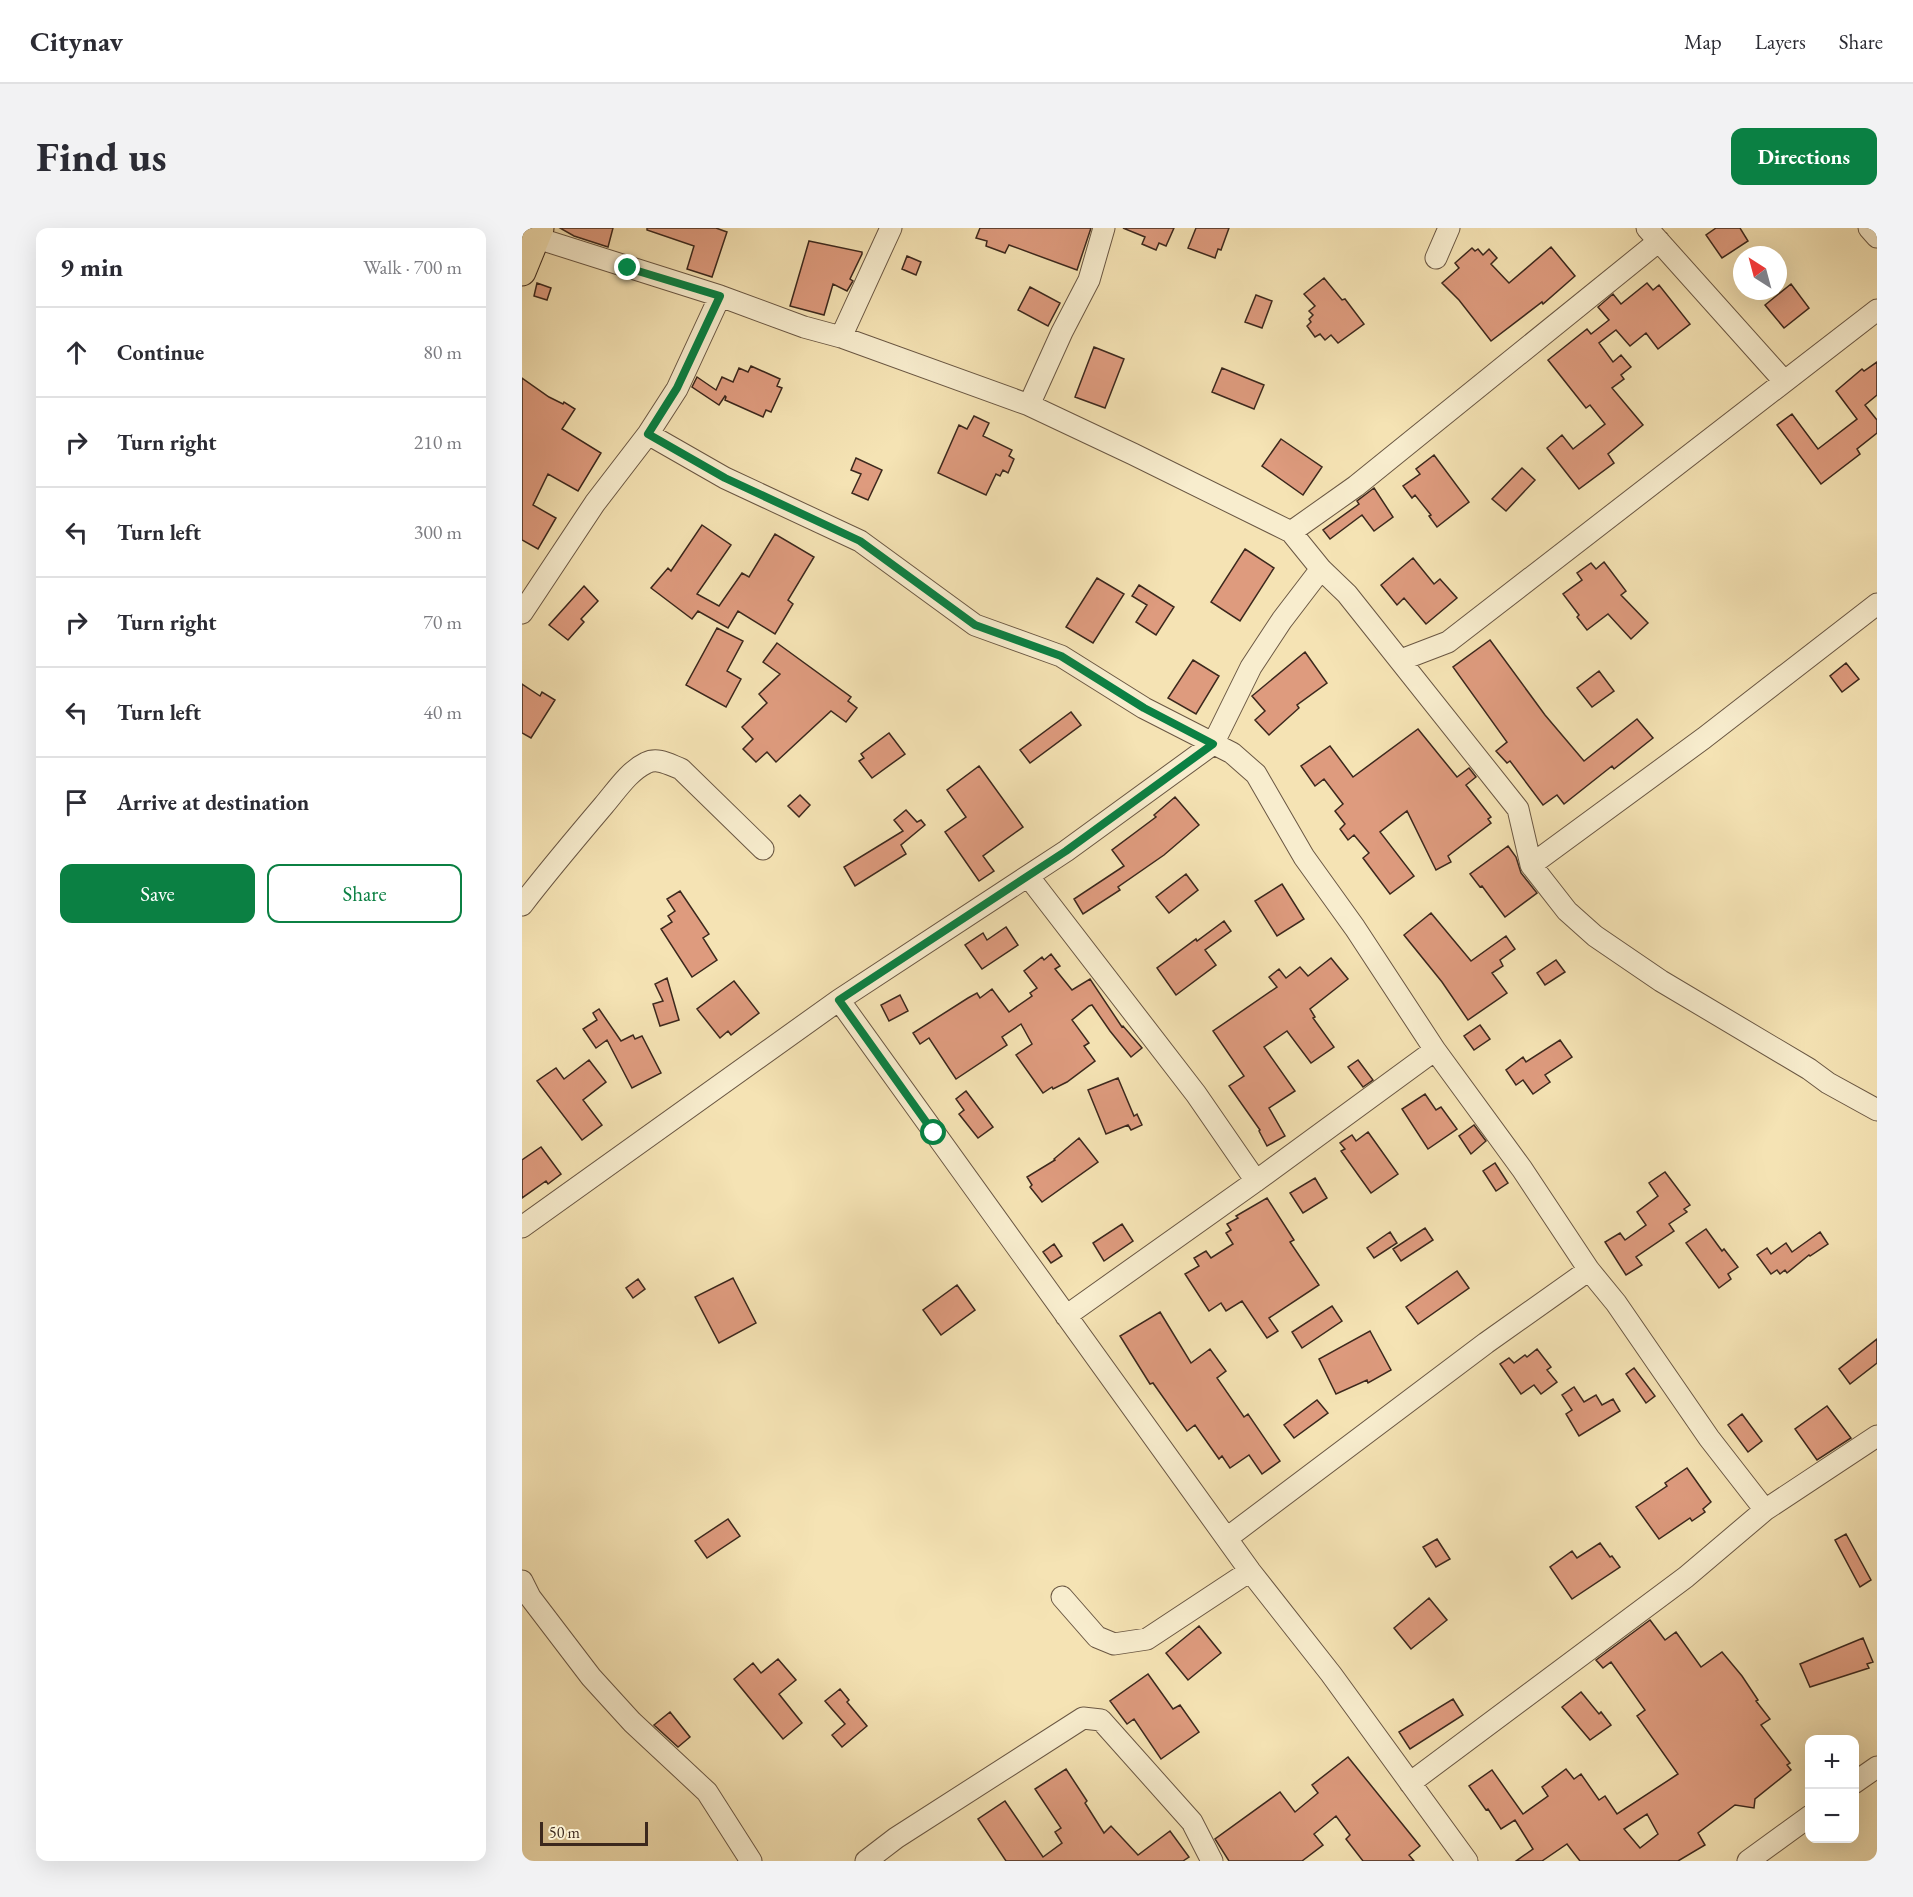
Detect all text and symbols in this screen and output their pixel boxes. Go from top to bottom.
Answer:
text: Citynav [30,23,123,59]
text: Map [1684,28,1722,55]
text: Layers [1755,28,1806,55]
text: Share [1839,28,1883,55]
button: Directions [1731,128,1877,185]
text: Find us [36,129,167,184]
north arrow [1733,246,1787,300]
text: 9 min [60,250,123,284]
text: Walk · 700 m [363,254,462,280]
route end [614,254,640,280]
icon: ahead [60,336,93,369]
text: Continue [117,338,204,367]
text: 80 m [423,339,462,365]
icon: right [60,426,93,459]
text: Turn right [117,428,216,457]
text: 210 m [414,429,462,455]
icon: left [60,516,93,549]
text: Turn left [117,518,201,547]
text: 300 m [414,519,462,545]
icon: right [60,606,93,639]
text: Turn right [117,608,216,637]
text: 70 m [423,609,462,635]
icon: left [60,696,93,729]
text: Turn left [117,698,201,727]
text: 40 m [423,699,462,725]
icon: arrive [60,786,93,819]
text: Arrive at destination [117,788,309,817]
button: Save [60,864,255,923]
button: Share [267,864,462,923]
route start [920,1119,946,1145]
map controls [1805,1735,1859,1843]
button: + [1805,1735,1859,1789]
button: − [1805,1789,1859,1843]
scale bar [540,1819,648,1846]
text: 50 m [549,1822,580,1843]

